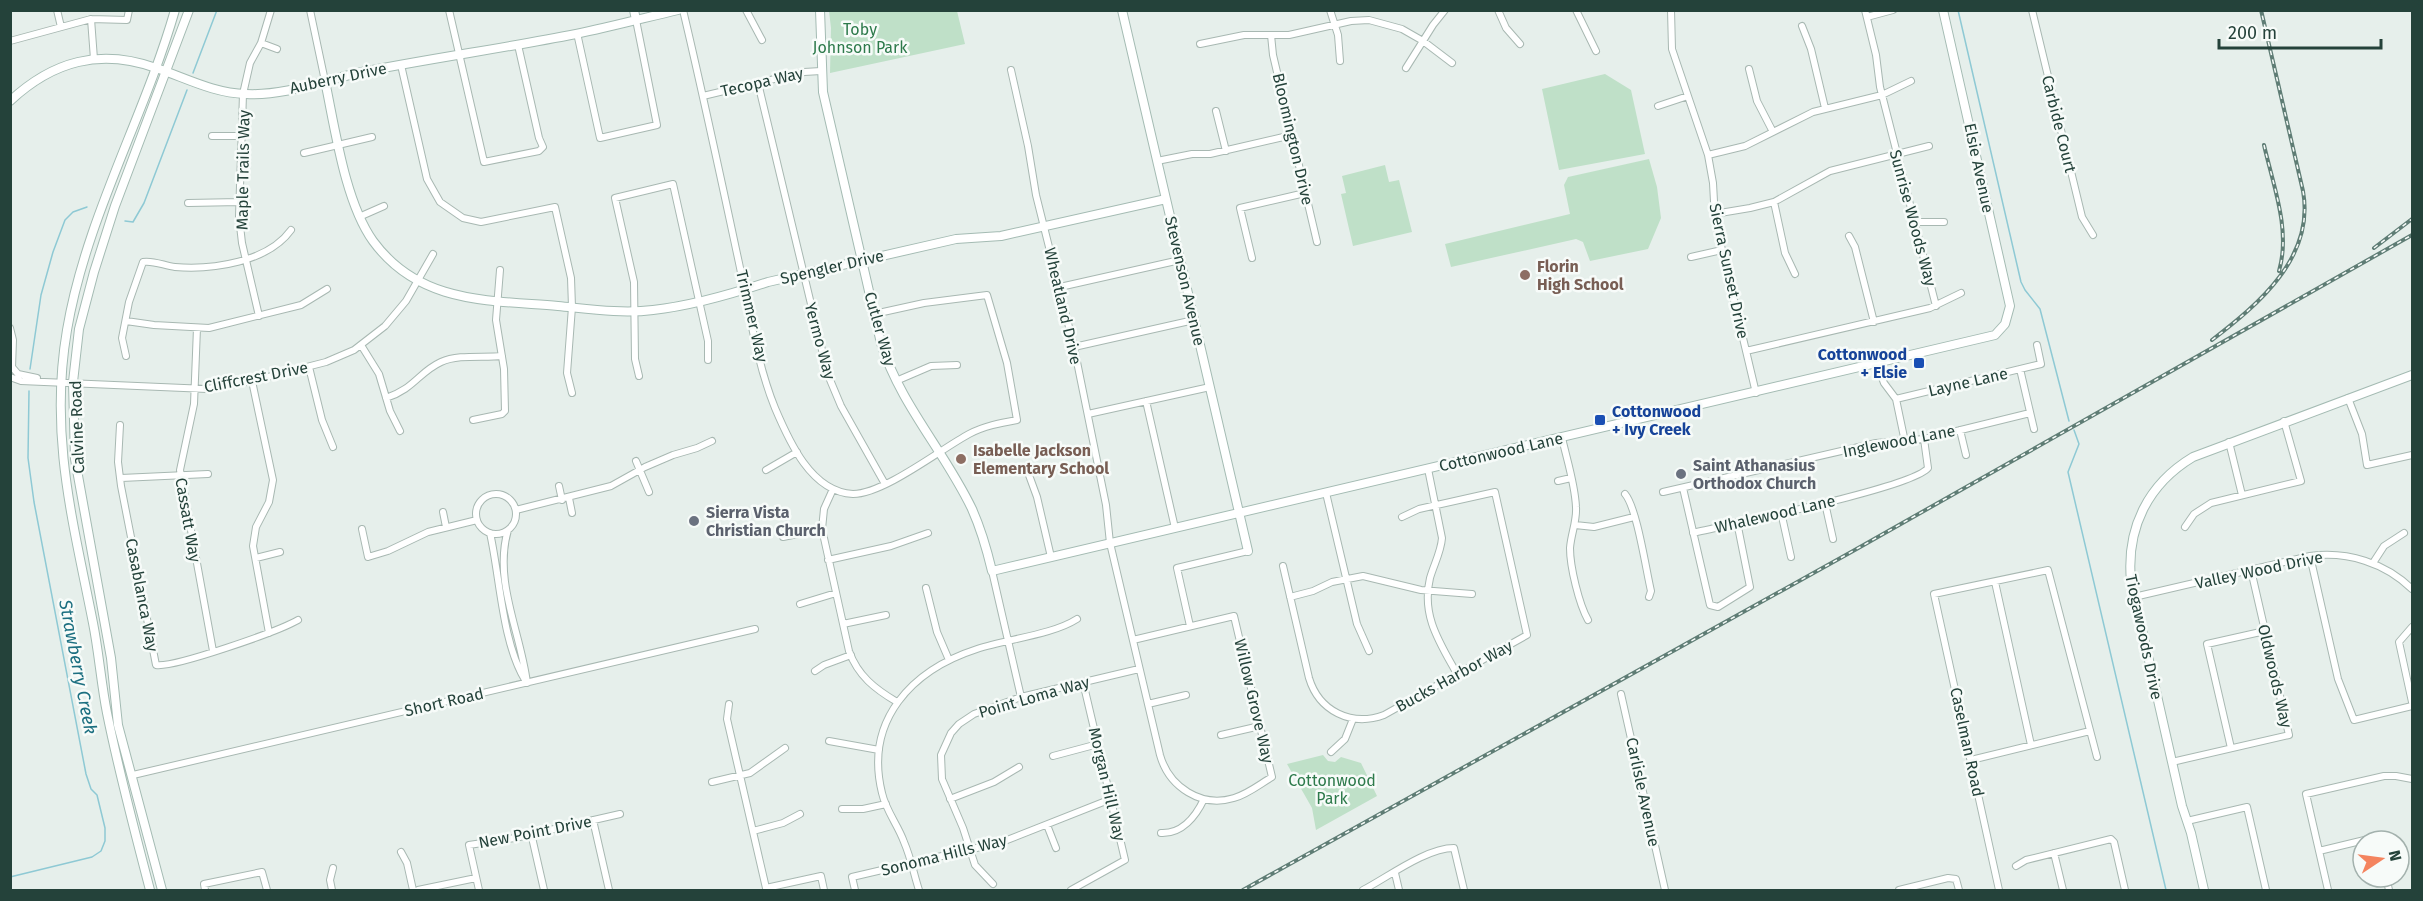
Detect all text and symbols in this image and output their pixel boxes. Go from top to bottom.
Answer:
scale bar [2219,12,2381,50]
park label: Toby Johnson Park [813,20,908,57]
text: 200 m [2228,22,2277,44]
street label: Auberry Drive [288,58,388,98]
street label: Tecopa Way [719,63,805,101]
street label: Bloomington Drive [1269,71,1317,207]
street label: Carbide Court [2038,73,2080,175]
street label: Maple Trails Way [232,110,254,230]
street label: Elsie Avenue [1960,121,1998,215]
street label: Sunrise Woods Way [1886,148,1940,288]
street label: Sierra Sunset Drive [1705,202,1753,340]
street label: Stevenson Avenue [1161,214,1209,348]
street label: Spengler Drive [778,246,886,288]
street label: Wheatland Drive [1040,246,1086,366]
place label: Florin High School [1537,257,1624,294]
street label: Trimmer Way [732,268,772,364]
marker: Florin High School [1518,268,1532,282]
street label: Cutler Way [860,290,900,368]
street label: Yermo Way [801,300,839,382]
place label: Cottonwood + Elsie [1818,345,1907,382]
marker: Cottonwood + Elsie [1912,356,1926,370]
street label: Cliffcrest Drive [202,358,310,396]
street label: Layne Lane [1926,364,2010,400]
street label: Calvine Road [66,380,88,474]
place label: Cottonwood + Ivy Creek [1612,402,1701,439]
marker: Cottonwood + Ivy Creek [1593,413,1607,427]
street label: Inglewood Lane [1841,421,1957,461]
street label: Cottonwood Lane [1437,429,1565,475]
place label: Isabelle Jackson Elementary School [973,441,1109,478]
marker: Isabelle Jackson Elementary School [954,452,968,466]
place label: Saint Athanasius Orthodox Church [1693,456,1816,493]
marker: Saint Athanasius Orthodox Church [1674,467,1688,481]
street label: Cassatt Way [171,476,205,564]
street label: Whalewood Lane [1713,491,1837,537]
place label: Sierra Vista Christian Church [706,503,826,540]
marker: Sierra Vista Christian Church [687,514,701,528]
street label: Casablanca Way [122,537,162,653]
street label: Valley Wood Drive [2193,547,2325,593]
street label: Tiogawoods Drive [2121,573,2167,701]
water label: Strawberry Creek [54,597,102,736]
street label: Oldwoods Way [2254,622,2296,730]
street label: Bucks Harbor Way [1392,636,1516,716]
street label: Willow Grove Way [1230,637,1278,765]
street label: Point Loma Way [976,672,1092,722]
street label: Short Road [403,684,485,720]
street label: Caselman Road [1946,686,1988,798]
street label: Morgan Hill Way [1085,725,1129,843]
street label: Carlisle Avenue [1622,736,1664,848]
park label: Cottonwood Park [1288,771,1376,808]
street label: New Point Drive [477,812,593,852]
north arrow [2351,829,2411,889]
street label: Sonoma Hills Way [879,830,1009,880]
text: N [2385,848,2406,863]

